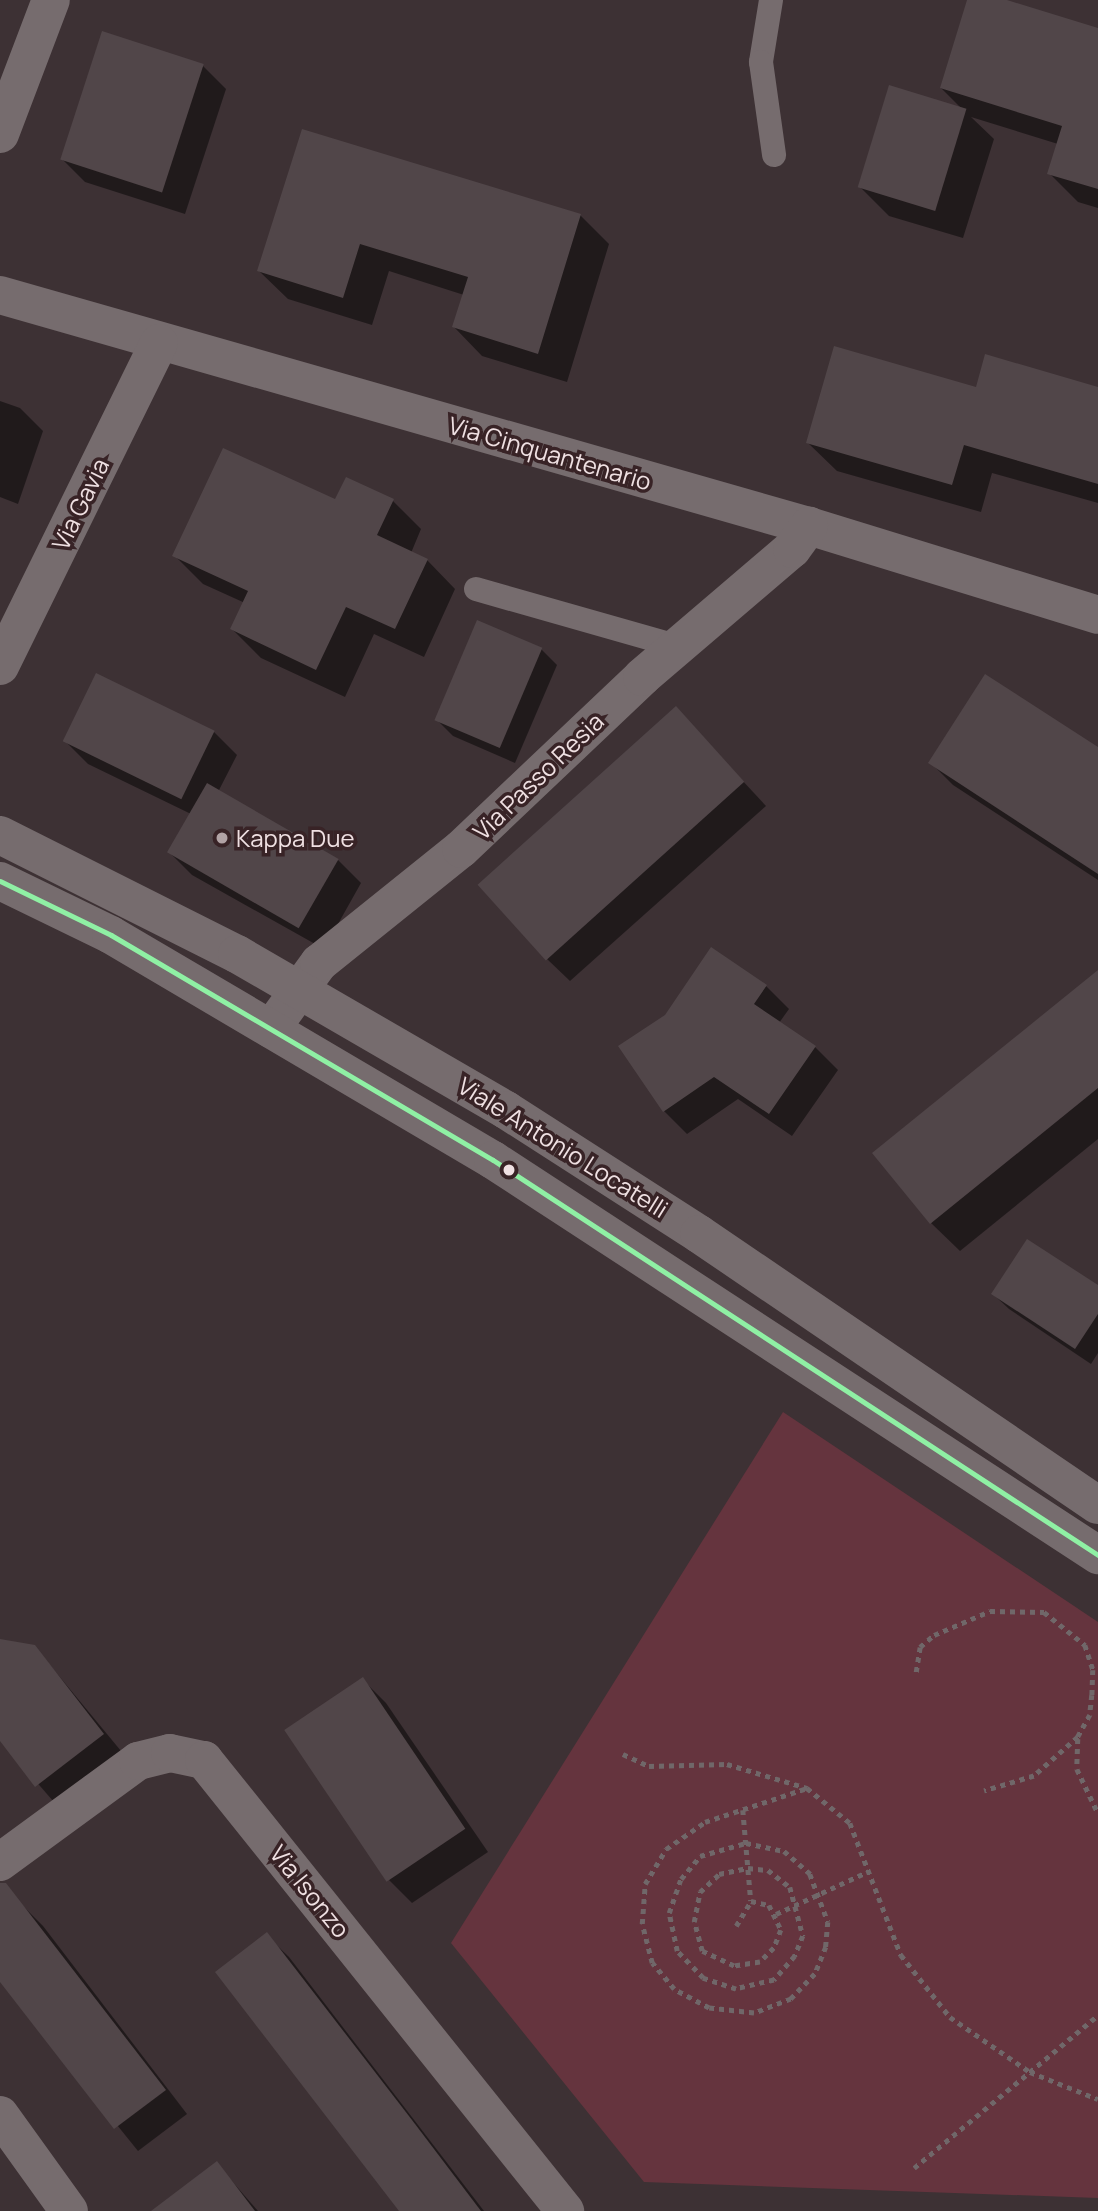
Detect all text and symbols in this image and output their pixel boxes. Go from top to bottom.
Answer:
street label: Via Cinquantenario [445,410,655,496]
street label: Via Gavia [45,453,115,555]
street label: Via Passo Resia [467,707,609,845]
place label: Kappa Due [236,824,355,852]
marker: Kappa Due [214,830,230,846]
street label: Viale Antonio Locatelli [453,1071,673,1223]
unlabelled marker [502,1163,516,1177]
street label: Via Isonzo [264,1839,356,1943]

